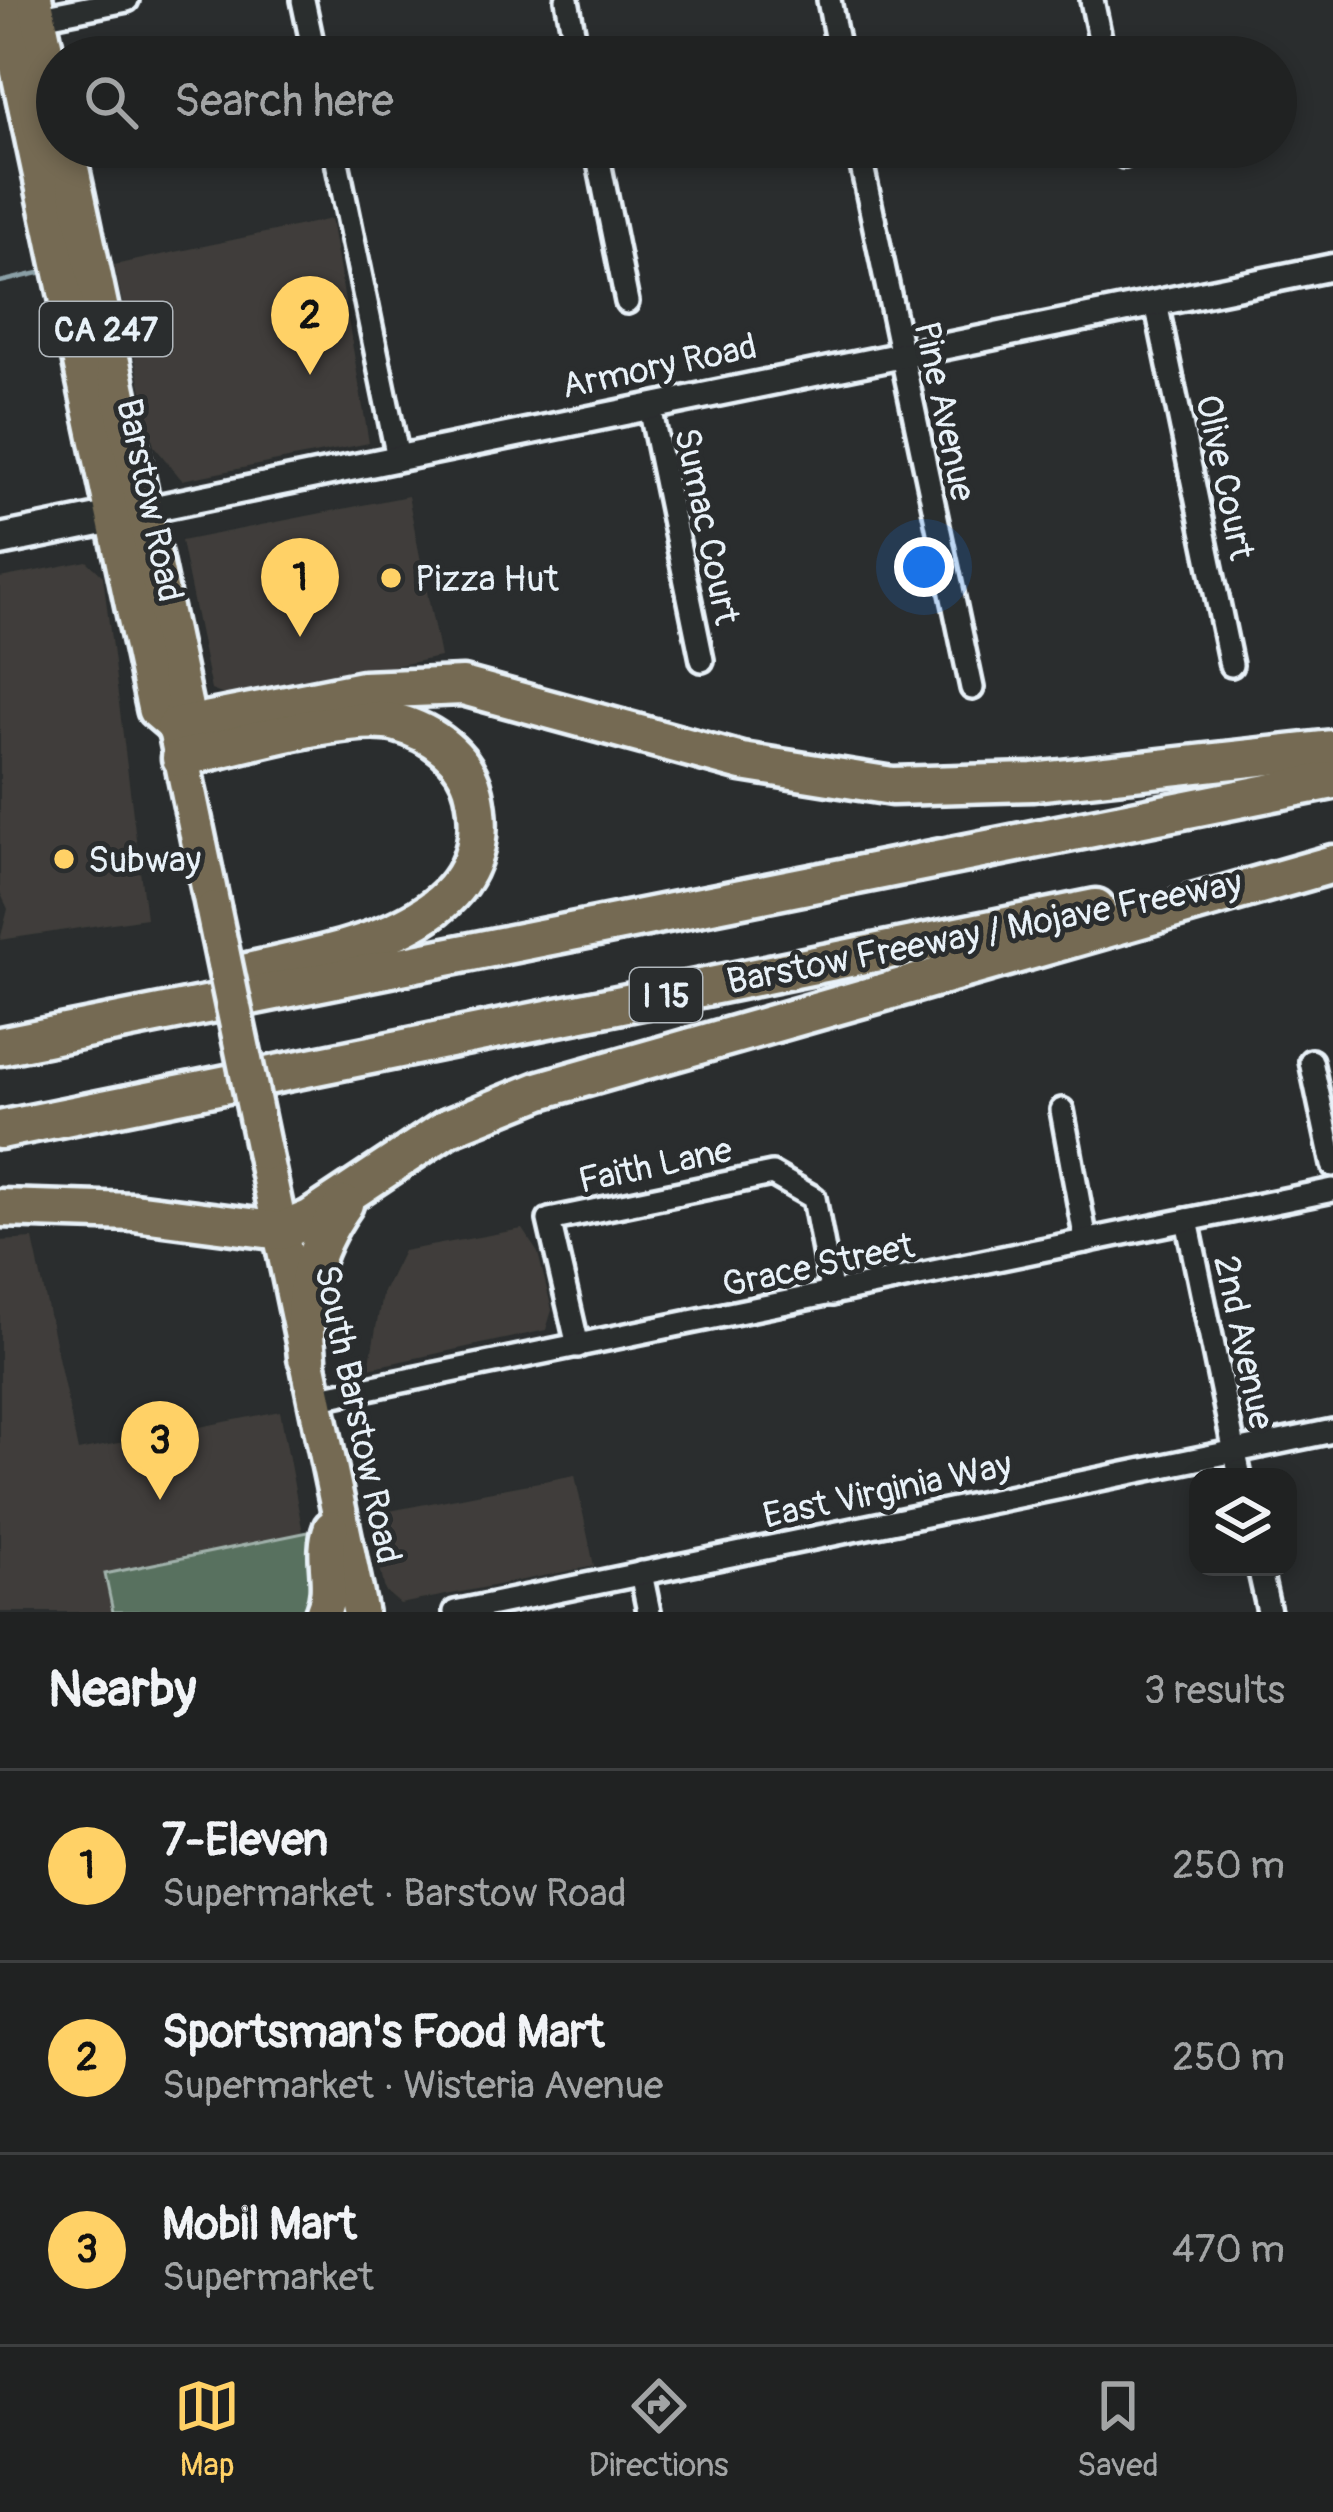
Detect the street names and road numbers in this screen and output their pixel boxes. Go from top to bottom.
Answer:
road number: CA 247 [40,302,172,356]
street label: Pine Avenue [904,317,986,505]
street label: Armory Road [558,324,761,409]
street label: Olive Court [1185,391,1264,564]
street label: Barstow Road [106,395,193,606]
street label: Sumac Court [664,424,749,629]
street label: Barstow Freeway / Mojave Freeway [723,860,1246,1005]
road number: I 15 [630,968,702,1022]
street label: Faith Lane [574,1127,737,1204]
street label: Grace Street [718,1223,919,1308]
street label: 2nd Avenue [1203,1251,1284,1434]
street label: South Barstow Road [304,1261,411,1568]
street label: East Virginia Way [759,1442,1016,1539]

